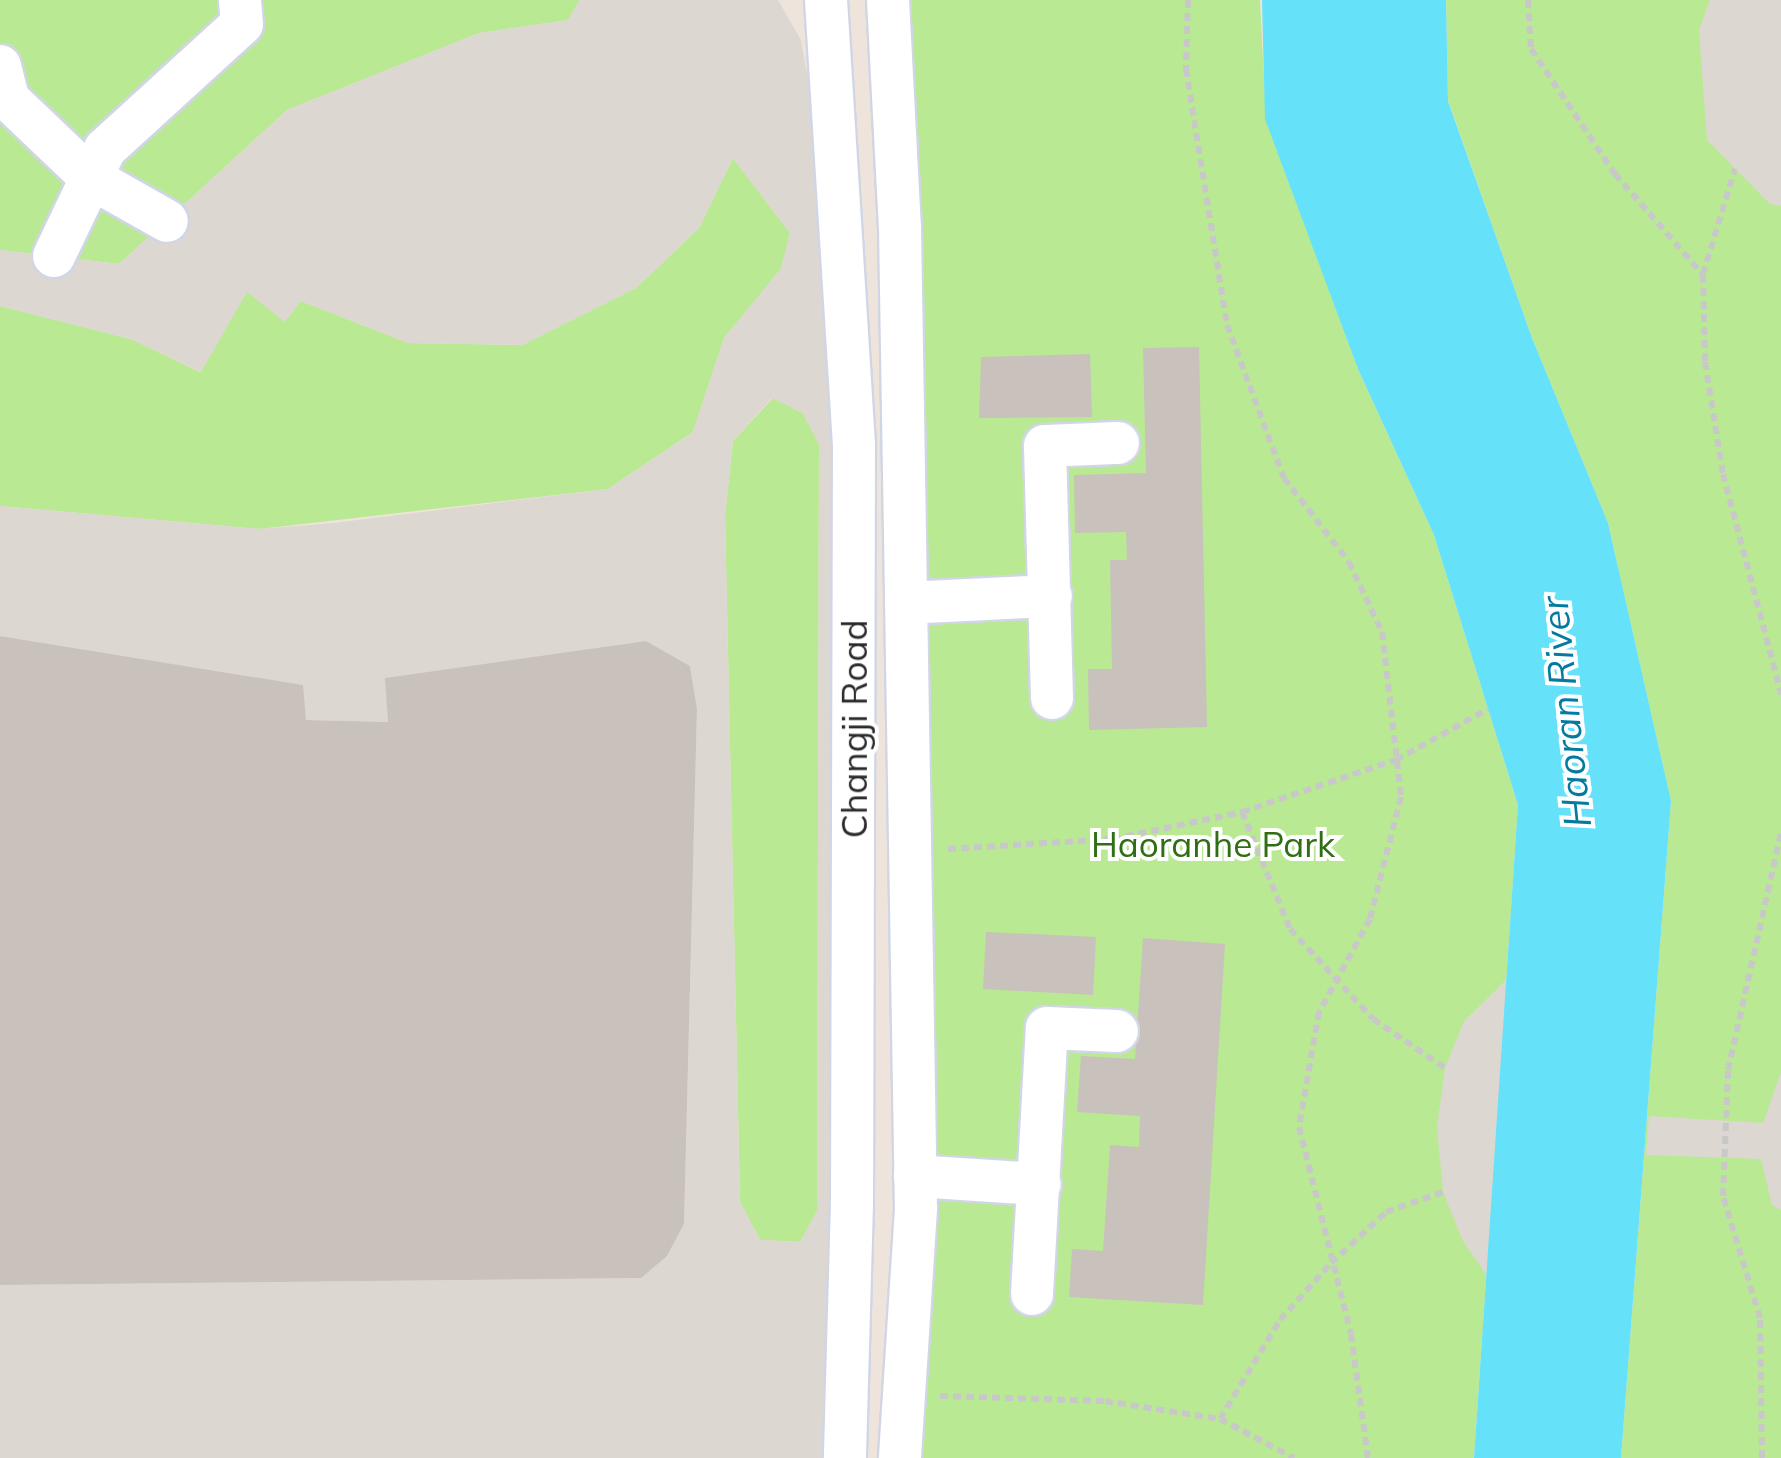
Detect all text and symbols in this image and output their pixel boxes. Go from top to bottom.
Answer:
water label: Haoran River [1531,594,1601,830]
street label: Changji Road [833,620,875,838]
park label: Haoranhe Park [1091,823,1335,865]

